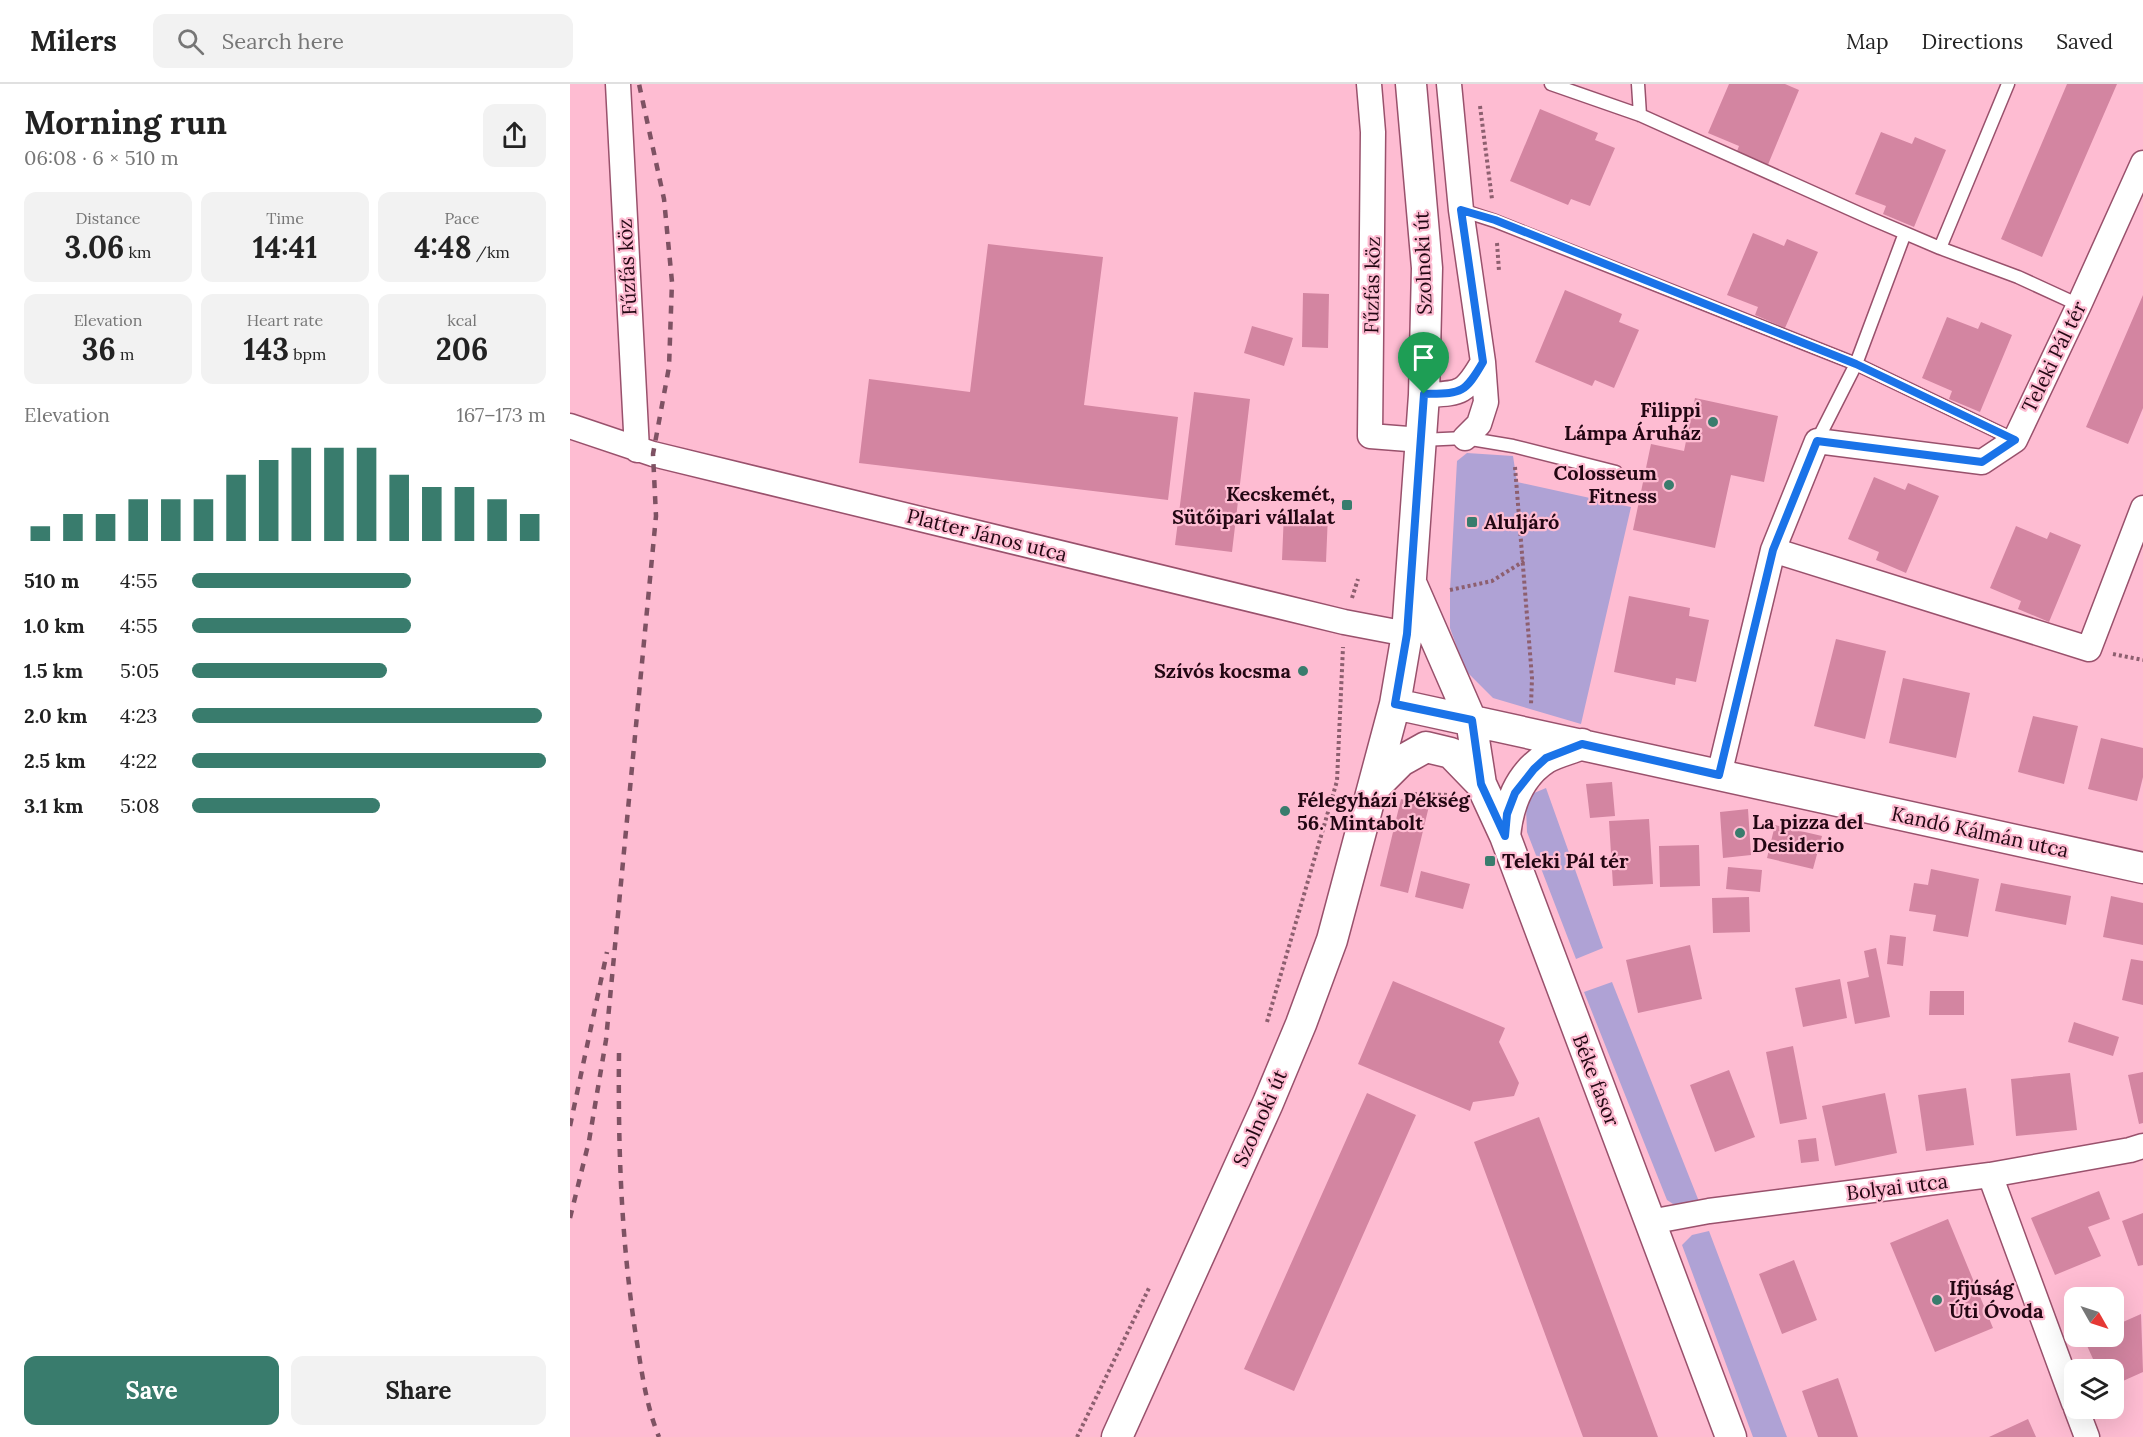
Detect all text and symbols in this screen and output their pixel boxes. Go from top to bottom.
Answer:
search box [153,14,573,68]
text: Milers [30,23,117,59]
icon: search [174,25,207,58]
text: Search here [222,27,344,55]
text: Map [1846,28,1889,55]
text: Directions [1922,28,2023,55]
text: Saved [2056,28,2113,55]
text: Morning run [24,101,227,143]
button: share [483,104,546,167]
text: 06:08 · 6 × 510 m [24,145,179,170]
text: Distance [75,208,141,228]
text: Time [266,208,304,228]
text: Pace [445,208,479,228]
street label: Szolnoki út [1408,211,1437,315]
street label: Fűzfás köz [611,218,642,316]
text: 3.06 [65,228,124,266]
text: 14:41 [253,228,317,266]
text: 4:48 [414,228,472,266]
street label: Fűzfás köz [1358,236,1385,334]
text: km [124,242,151,262]
text: /km [472,242,510,262]
street label: Teleki Pál tér [2016,297,2091,417]
text: Elevation [74,310,142,330]
text: Heart rate [247,310,323,330]
text: kcal [447,310,477,330]
text: 36 [82,330,116,368]
text: 143 [244,330,289,368]
text: 206 [436,330,488,368]
pin [1398,332,1449,394]
icon: arrive [1407,341,1440,374]
text: m [116,344,134,364]
text: bpm [289,344,326,364]
place label: Filippi Lámpa Áruház [1564,397,1701,445]
text: Elevation [24,402,110,427]
text: 167–173 m [456,402,546,427]
marker: Filippi Lámpa Áruház [1706,415,1720,429]
place label: Colosseum Fitness [1554,460,1658,508]
marker: Colosseum Fitness [1662,478,1676,492]
place label: Kecskemét, Sütőipari vállalat [1172,481,1336,529]
marker: Kecskemét, Sütőipari vállalat [1340,498,1354,512]
street label: Platter János utca [904,502,1070,567]
place label: Aluljáró [1484,509,1559,534]
marker: Aluljáró [1465,515,1479,529]
text: 510 m [24,568,79,593]
text: 4:55 [120,568,158,593]
text: 1.0 km [24,613,85,638]
text: 4:55 [120,613,158,638]
text: 1.5 km [24,658,83,683]
text: 5:05 [120,658,159,683]
place label: Szívós kocsma [1154,658,1292,683]
marker: Szívós kocsma [1296,664,1310,678]
text: 2.0 km [24,703,87,728]
text: 4:23 [120,703,157,728]
text: 2.5 km [24,748,86,773]
text: 4:22 [120,748,157,773]
place label: Félegyházi Pékség 56. Mintabolt [1297,787,1470,835]
text: 3.1 km [24,793,84,818]
text: 5:08 [120,793,160,818]
street label: Kandó Kálmán utca [1889,801,2071,863]
marker: Félegyházi Pékség 56. Mintabolt [1278,804,1292,818]
place label: La pizza del Desiderio [1752,809,1864,857]
marker: La pizza del Desiderio [1733,826,1747,840]
place label: Teleki Pál tér [1502,848,1629,873]
marker: Teleki Pál tér [1483,854,1497,868]
street label: Béke fasor [1567,1030,1626,1130]
street label: Szolnoki út [1227,1065,1292,1170]
street label: Bolyai utca [1845,1168,1949,1205]
place label: Ifjúság Úti Óvoda [1949,1275,2044,1323]
north arrow [2064,1287,2124,1347]
map controls [2064,1287,2124,1419]
marker: Ifjúság Úti Óvoda [1930,1293,1944,1307]
button: Save [24,1356,279,1425]
button: Share [291,1356,546,1425]
button: layers [2064,1359,2124,1419]

